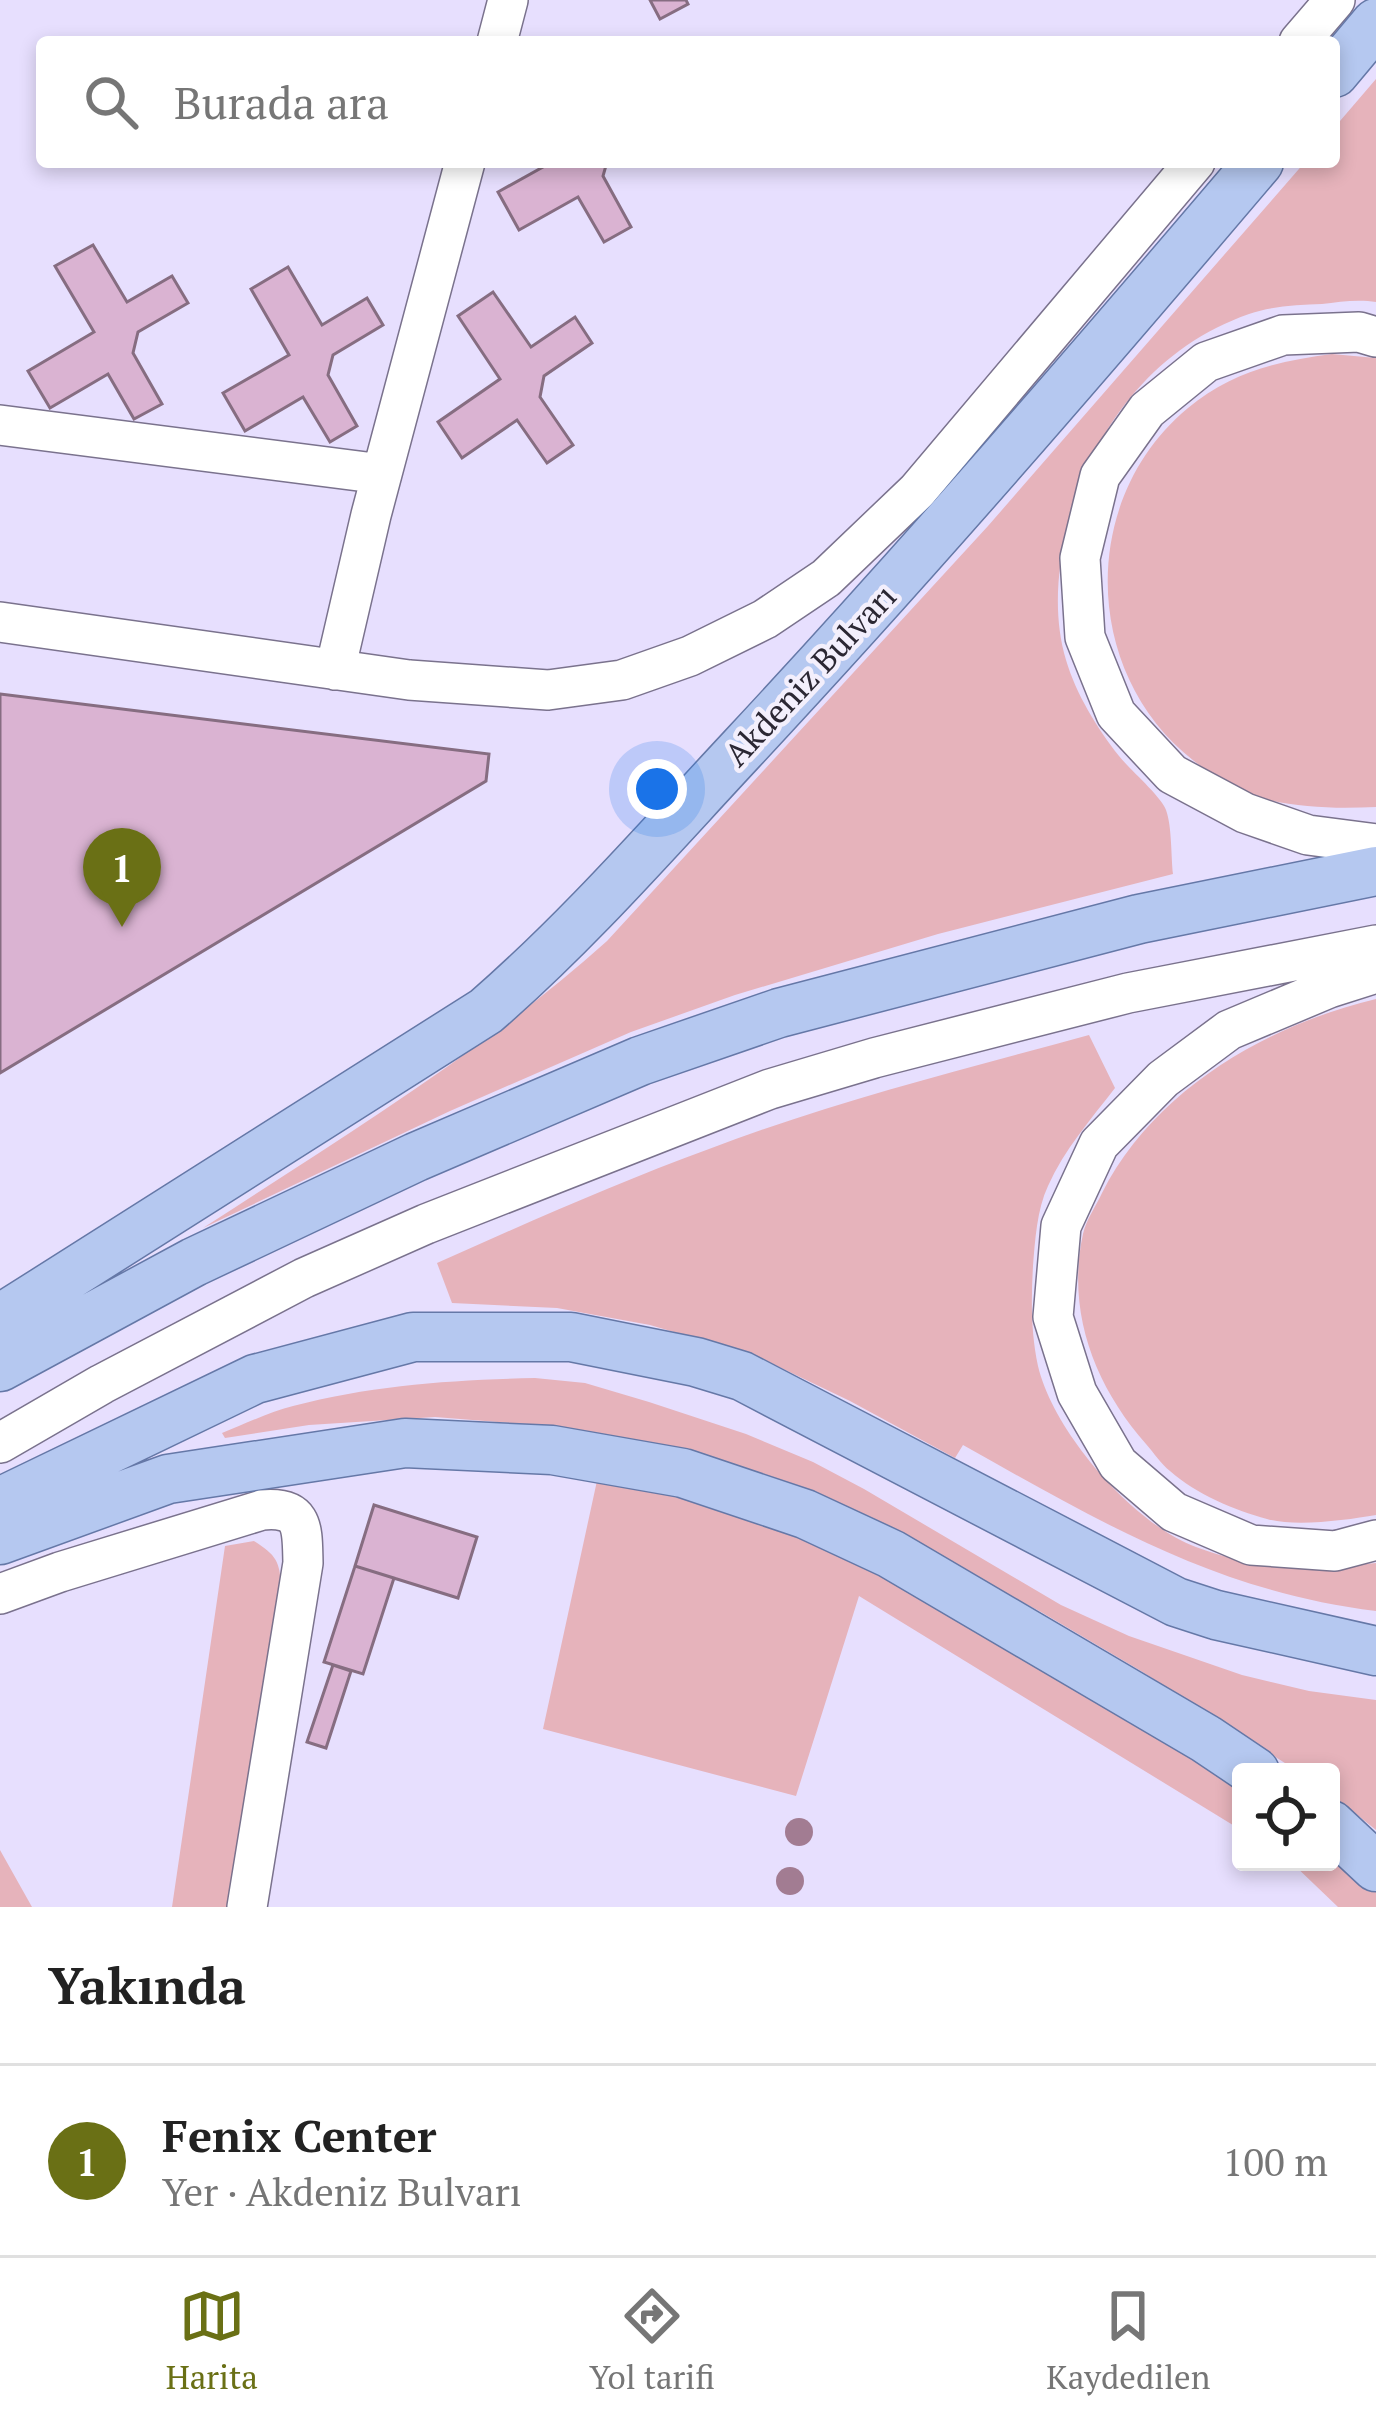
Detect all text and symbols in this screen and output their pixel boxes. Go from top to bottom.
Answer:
search box [36,36,1340,168]
icon: search [78,69,144,135]
text: Burada ara [174,72,389,132]
street label: Akdeniz Bulvarı [714,575,905,775]
your location [627,759,687,819]
pin: 1 [83,828,161,927]
map controls [1232,1763,1340,1871]
button: locate [1232,1763,1340,1871]
text: Yakında [48,1951,246,2019]
text: Fenix Center [162,2105,436,2165]
text: 1 [76,2135,98,2187]
text: 100 m [1223,2135,1328,2187]
text: Yer · Akdeniz Bulvarı [162,2165,521,2217]
tab: Harita [166,2283,258,2398]
tab: Yol tarifi [589,2283,715,2398]
tab: Kaydedilen [1046,2283,1210,2398]

